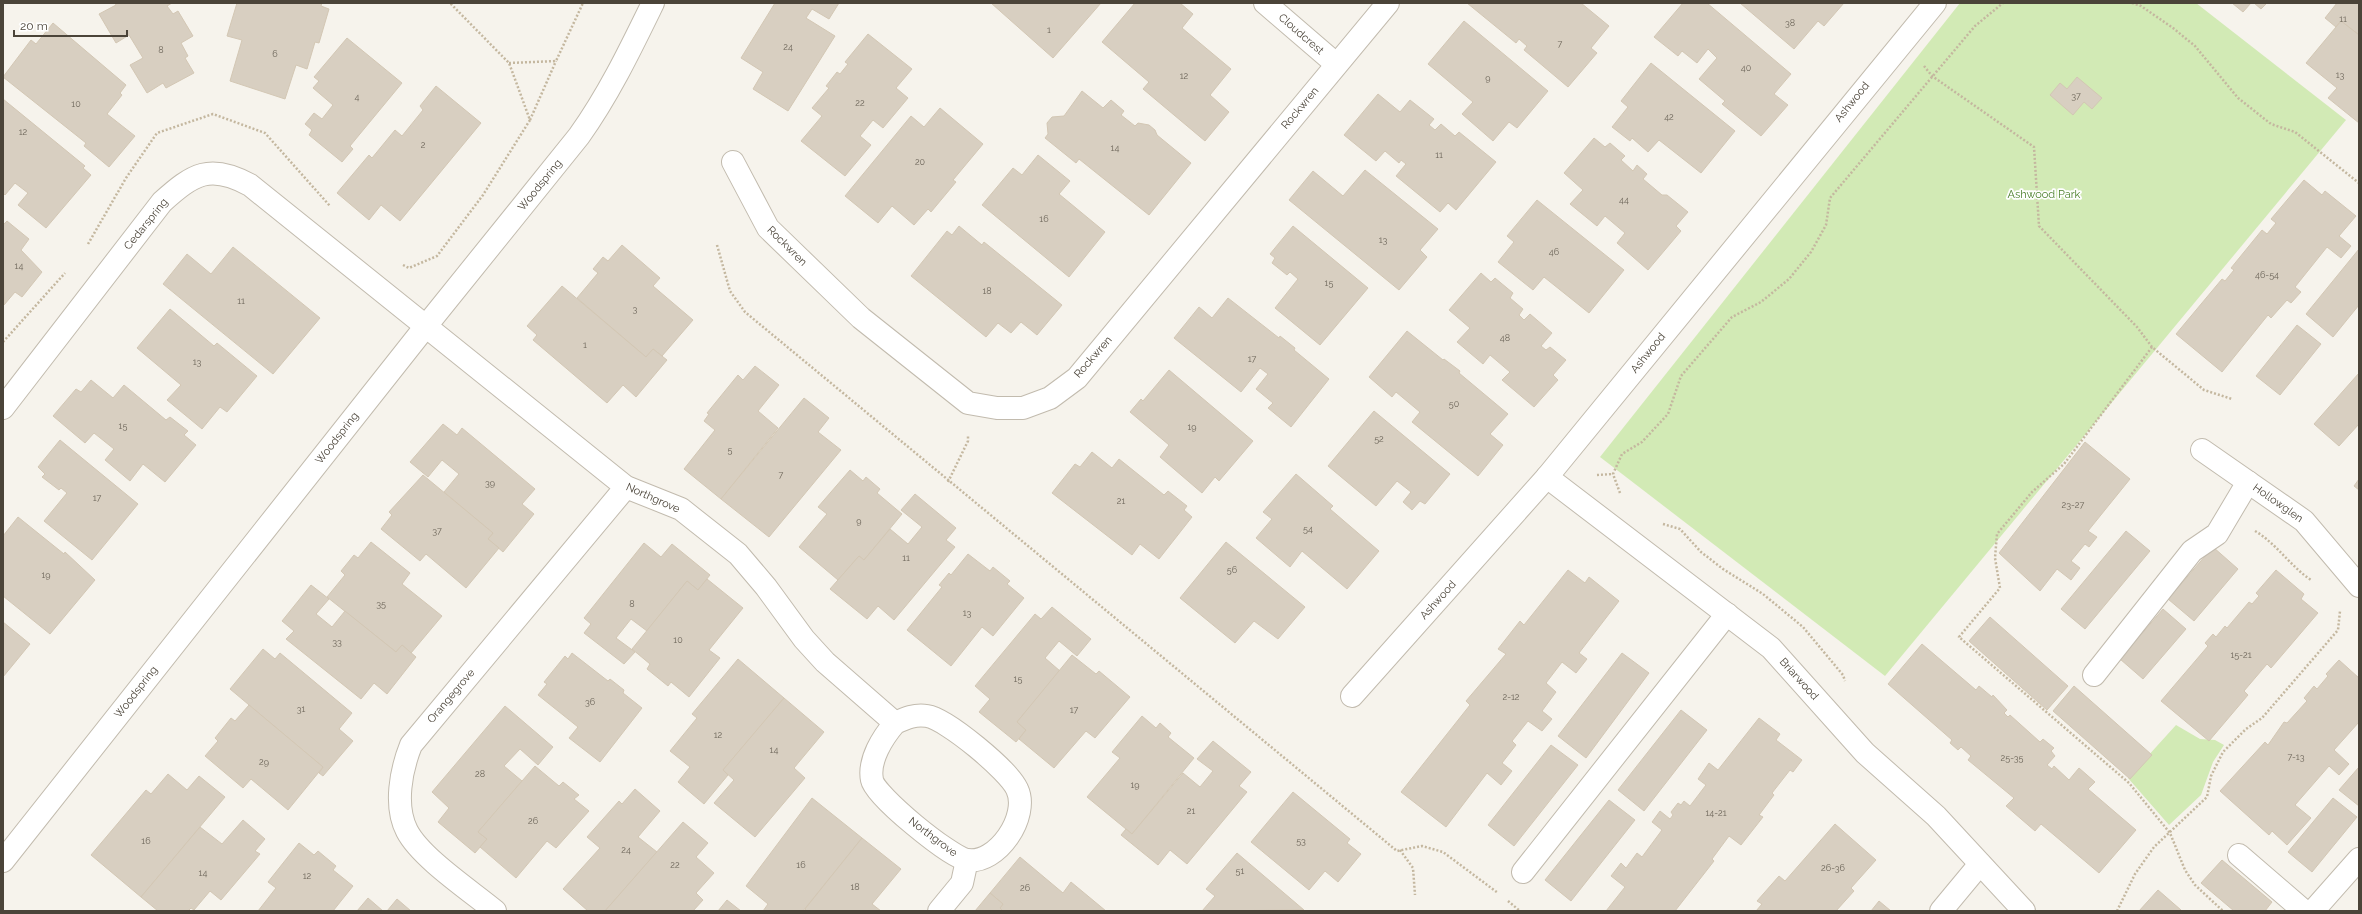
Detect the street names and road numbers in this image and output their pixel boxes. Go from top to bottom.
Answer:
street label: Cloudcrest [1276,11,1326,57]
street label: Ashwood [1832,79,1872,125]
street label: Rockwren [1279,84,1321,132]
street label: Woodspring [515,157,565,213]
street label: Cedarspring [121,196,171,252]
street label: Rockwren [764,223,810,269]
street label: Ashwood [1628,330,1668,376]
street label: Rockwren [1071,334,1115,380]
street label: Woodspring [313,409,361,467]
street label: Northgrove [624,480,683,516]
street label: Hollowglen [2250,481,2306,525]
street label: Ashwood [1417,578,1459,622]
street label: Briarwood [1777,655,1821,703]
street label: Woodspring [112,663,160,721]
street label: Orangegrove [425,666,478,726]
street label: Northgrove [906,814,960,860]

